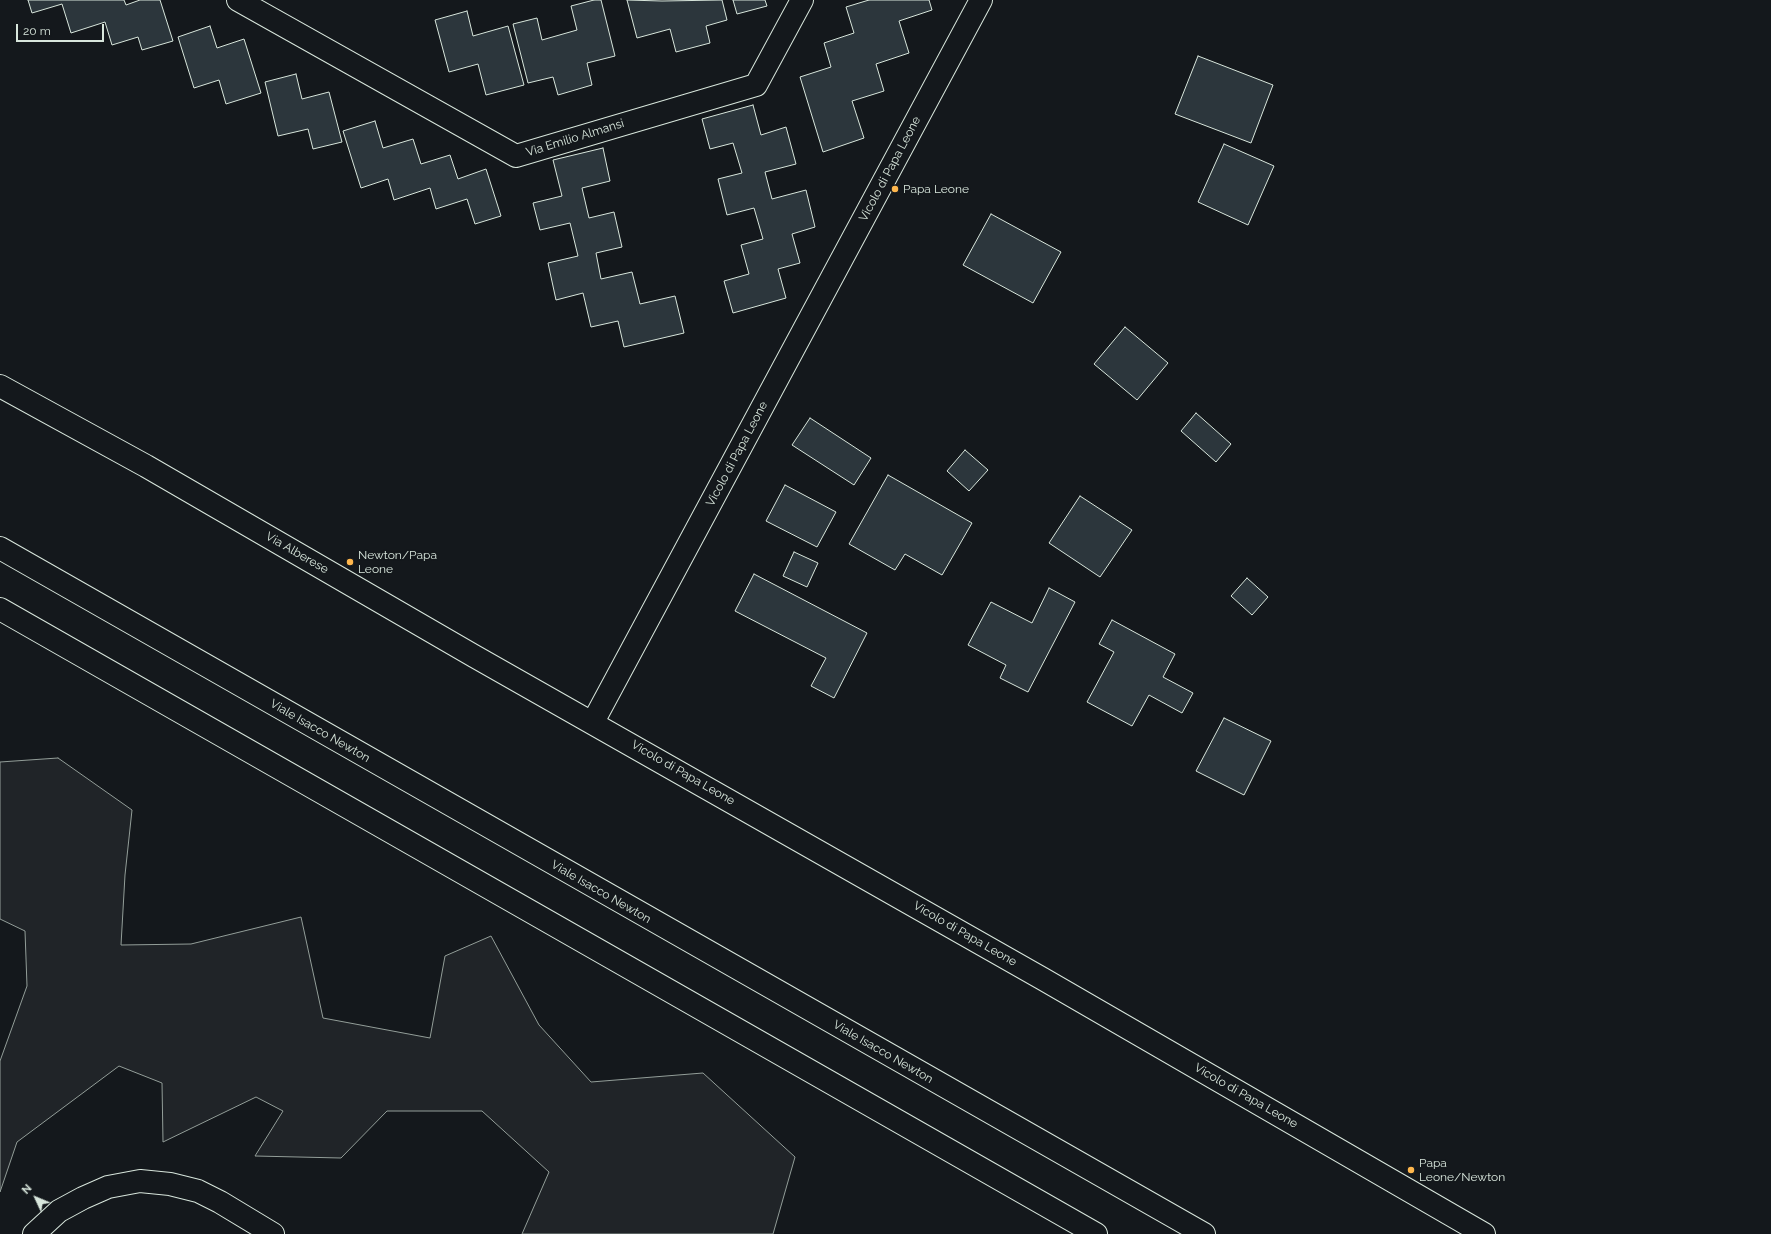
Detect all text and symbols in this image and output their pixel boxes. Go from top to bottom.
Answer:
scale bar [18,16,106,42]
text: 20 m [23,24,51,38]
street label: Vicolo di Papa Leone [856,114,924,224]
street label: Via Emilio Almansi [524,116,626,160]
place label: Papa Leone [903,182,969,196]
marker: Papa Leone [890,184,900,194]
street label: Vicolo di Papa Leone [703,399,771,509]
street label: Via Alberese [263,529,331,577]
place label: Newton/Papa Leone [358,548,437,576]
marker: Newton/Papa Leone [345,557,355,567]
street label: Viale Isacco Newton [267,697,373,765]
street label: Vicolo di Papa Leone [629,737,737,809]
street label: Viale Isacco Newton [548,858,654,926]
street label: Vicolo di Papa Leone [911,898,1019,970]
street label: Viale Isacco Newton [830,1018,936,1086]
street label: Vicolo di Papa Leone [1192,1060,1300,1132]
place label: Papa Leone/Newton [1419,1156,1505,1184]
marker: Papa Leone/Newton [1406,1165,1416,1175]
north arrow [16,1178,56,1218]
text: N [19,1182,35,1197]

